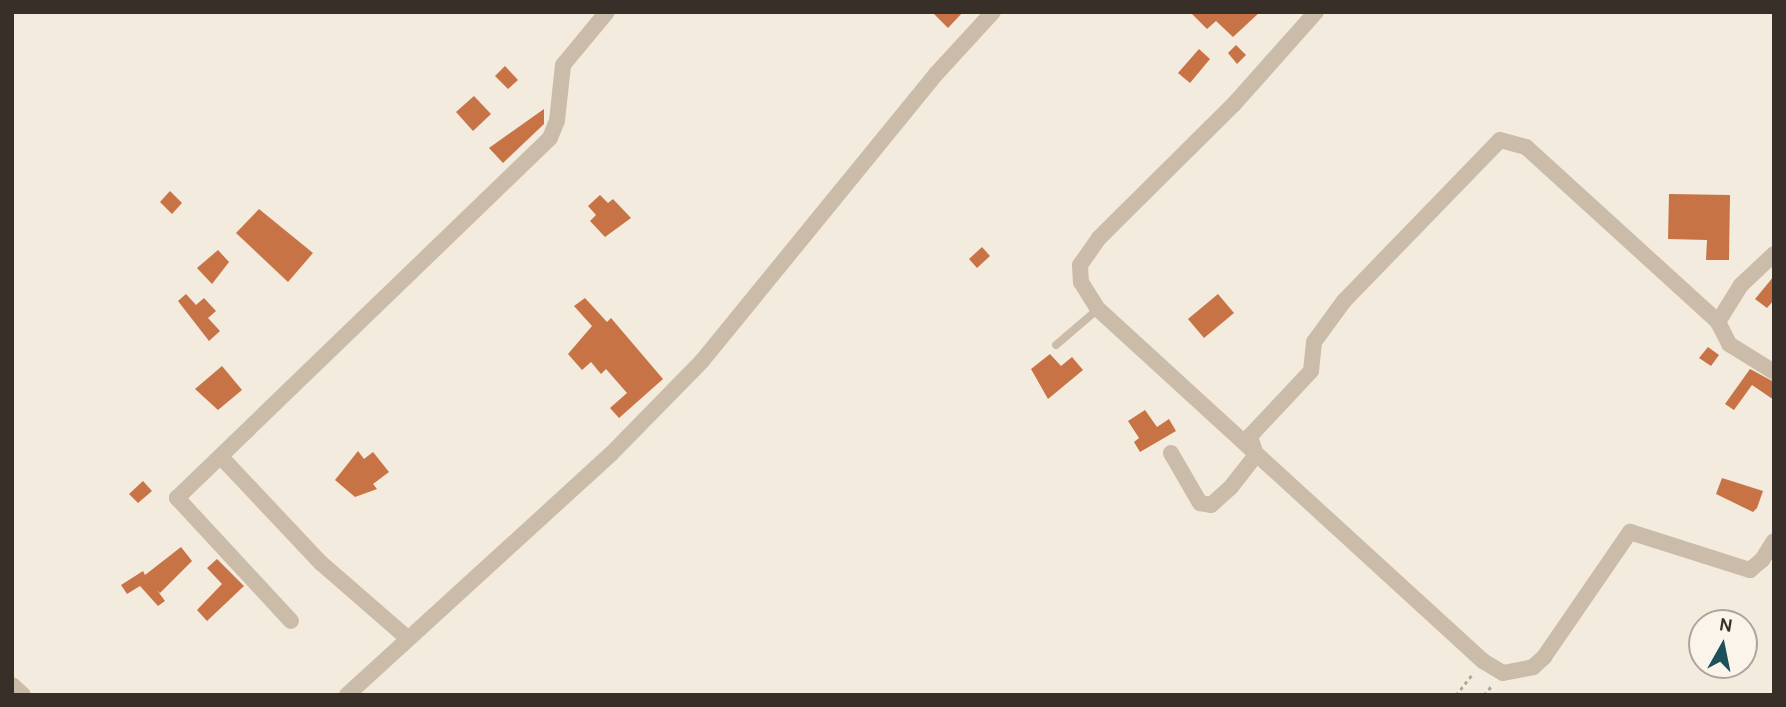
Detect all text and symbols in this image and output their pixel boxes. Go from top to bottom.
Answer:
north arrow [1688,609,1758,679]
text: N [1718,613,1734,637]

